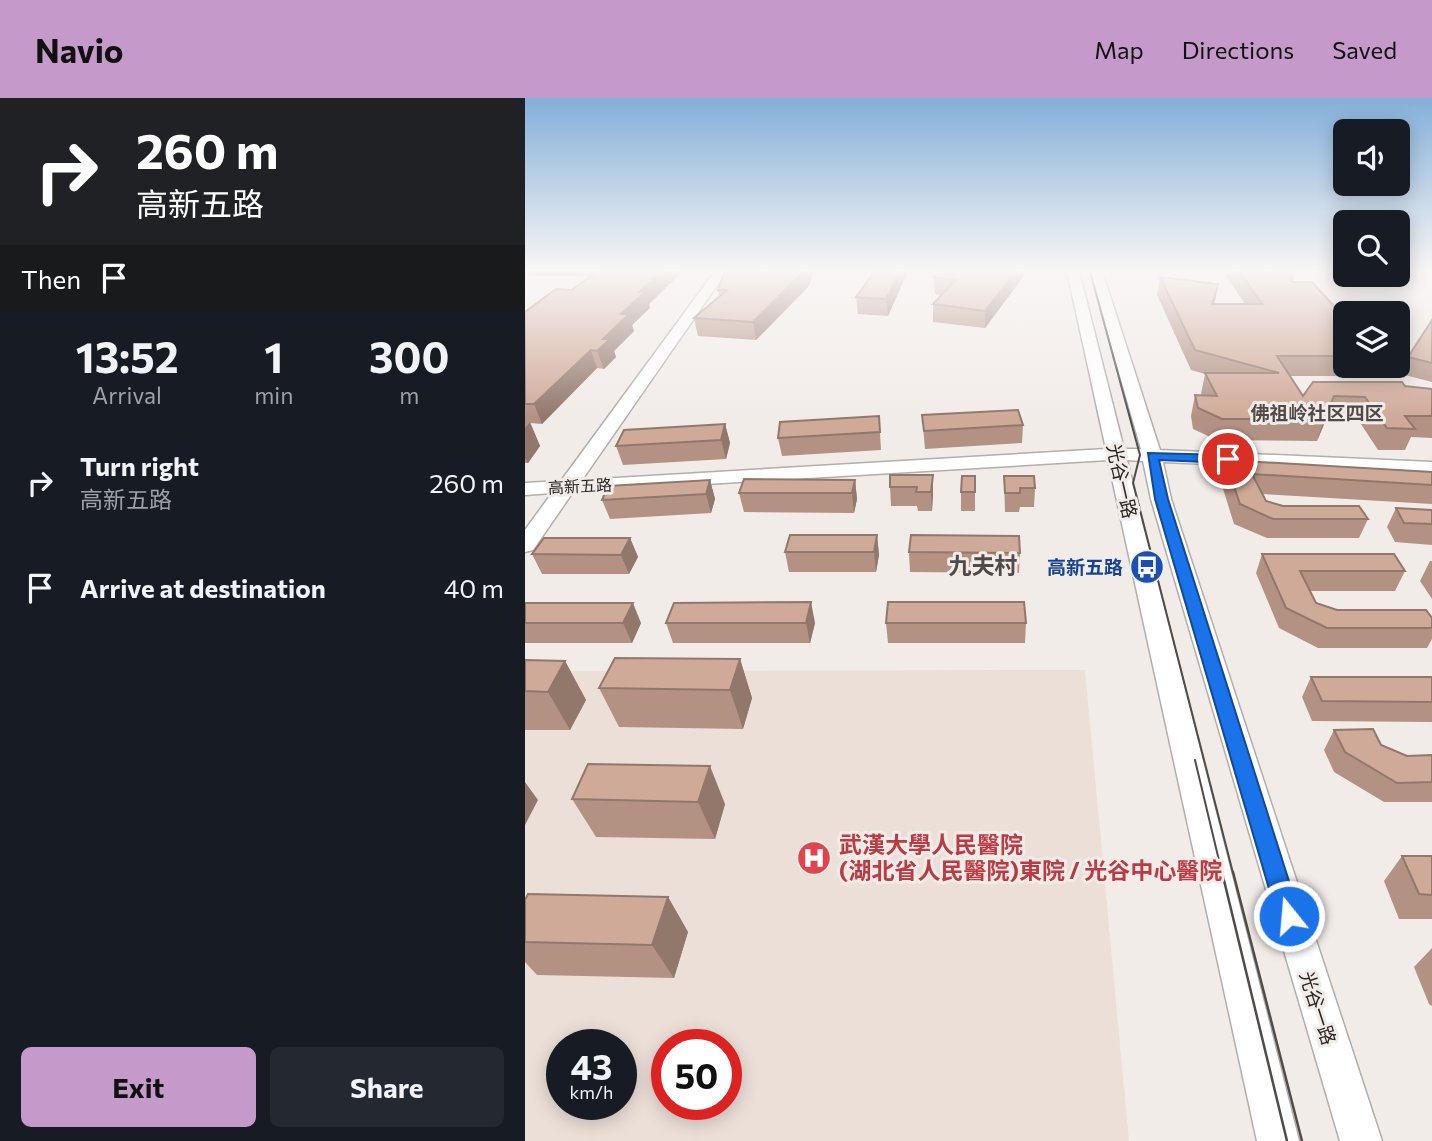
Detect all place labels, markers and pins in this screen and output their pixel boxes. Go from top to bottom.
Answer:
pin [1198,429,1258,489]
bus stop icon: 高新五路 [1128,548,1166,586]
place label: 高新五路 [1047,555,1123,578]
place label: 武漢大學人民醫院 (湖北省人民醫院)東院 / 光谷中心醫院 [839,830,1222,884]
hospital icon: 武漢大學人民醫院 (湖北省人民醫院)東院 / 光谷中心醫院 [795,839,833,877]

